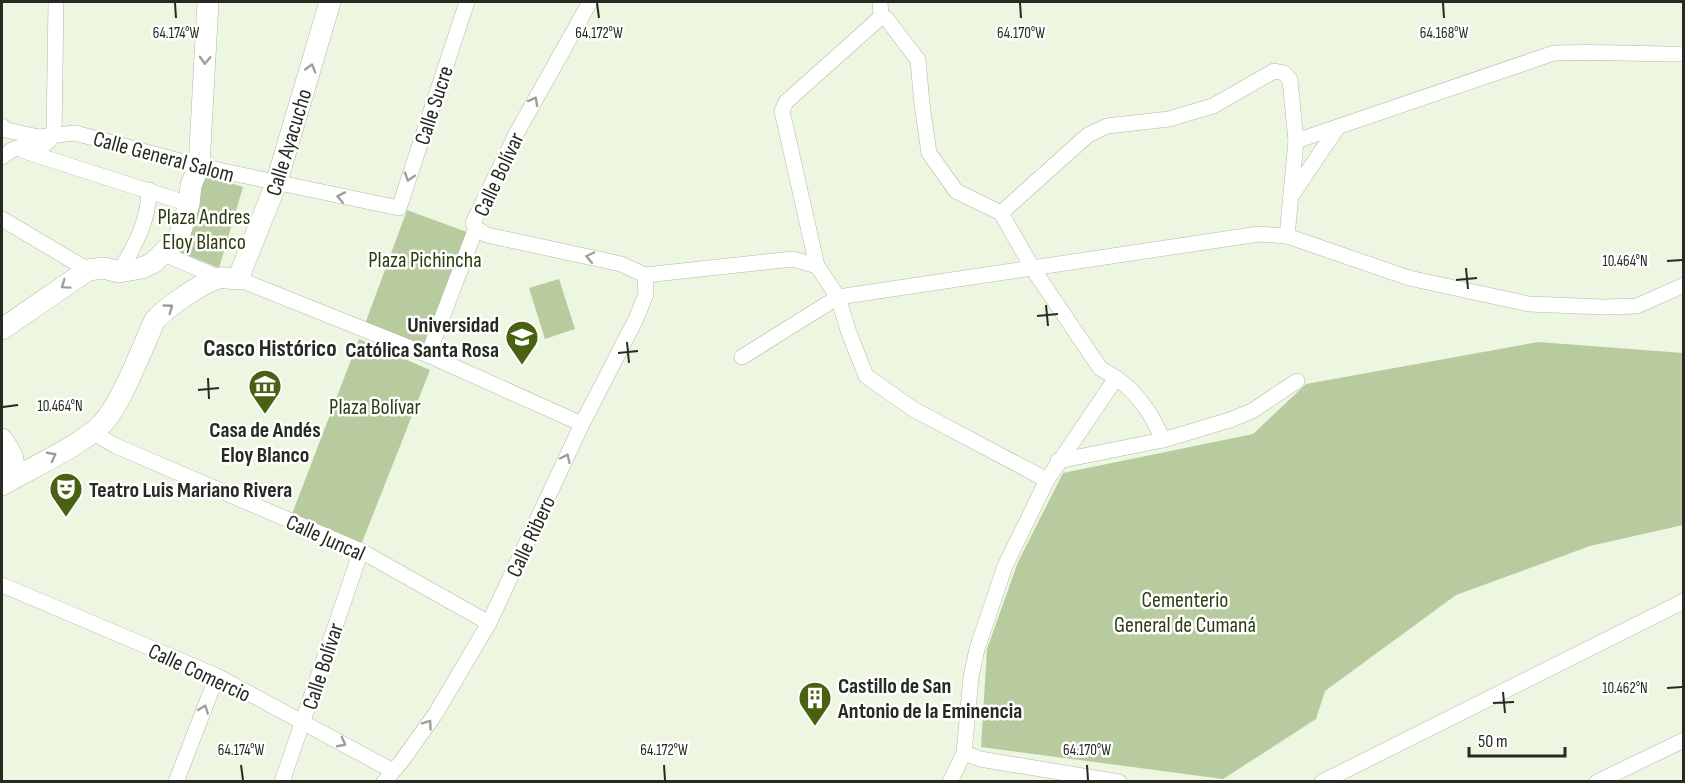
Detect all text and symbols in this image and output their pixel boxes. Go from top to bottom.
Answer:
text: 64.174°W [153,24,199,43]
text: 64.172°W [575,24,623,43]
text: 64.170°W [997,24,1045,43]
text: 64.168°W [1420,24,1468,43]
one-way arrow [198,55,211,64]
one-way arrow [304,63,316,73]
street label: Calle Sucre [409,63,460,148]
street label: Calle Ayacucho [260,86,318,199]
one-way arrow [527,97,538,107]
street label: Calle General Salom [90,126,237,189]
street label: Calle Bolívar [468,128,530,221]
one-way arrow [404,171,417,182]
one-way arrow [337,191,347,204]
park label: Plaza Andres Eloy Blanco [158,204,251,256]
park label: Plaza Pichincha [368,247,482,274]
one-way arrow [585,251,595,264]
text: 10.464°N [1602,252,1648,271]
one-way arrow [61,278,72,289]
one-way arrow [162,304,173,315]
place label: Universidad Católica Santa Rosa [345,312,499,364]
school or university icon: Universidad Católica Santa Rosa [504,319,540,366]
district label: Casco Histórico [203,334,337,363]
museum icon: Casa de Andés Eloy Blanco [247,368,283,415]
park label: Plaza Bolívar [329,394,421,421]
text: 10.464°N [37,397,83,416]
place label: Casa de Andés Eloy Blanco [209,417,321,469]
one-way arrow [46,452,57,463]
one-way arrow [559,454,571,465]
theatre icon: Teatro Luis Mariano Rivera [48,471,84,518]
place label: Teatro Luis Mariano Rivera [89,477,292,504]
street label: Calle Ribero [501,492,562,582]
street label: Calle Juncal [282,509,369,568]
park label: Cementerio General de Cumaná [1114,587,1256,639]
street label: Calle Bolívar [297,620,350,713]
street label: Calle Comercio [144,638,255,709]
place label: Castillo de San Antonio de la Eminencia [837,673,1022,725]
text: 10.462°N [1602,679,1648,698]
building icon: Castillo de San Antonio de la Eminencia [797,680,833,727]
one-way arrow [196,704,209,715]
one-way arrow [421,720,432,731]
scale bar [1469,720,1565,758]
text: 50 m [1478,731,1508,752]
one-way arrow [336,736,346,747]
text: 64.174°W [218,741,264,760]
text: 64.172°W [640,741,688,760]
text: 64.170°W [1063,741,1111,760]

